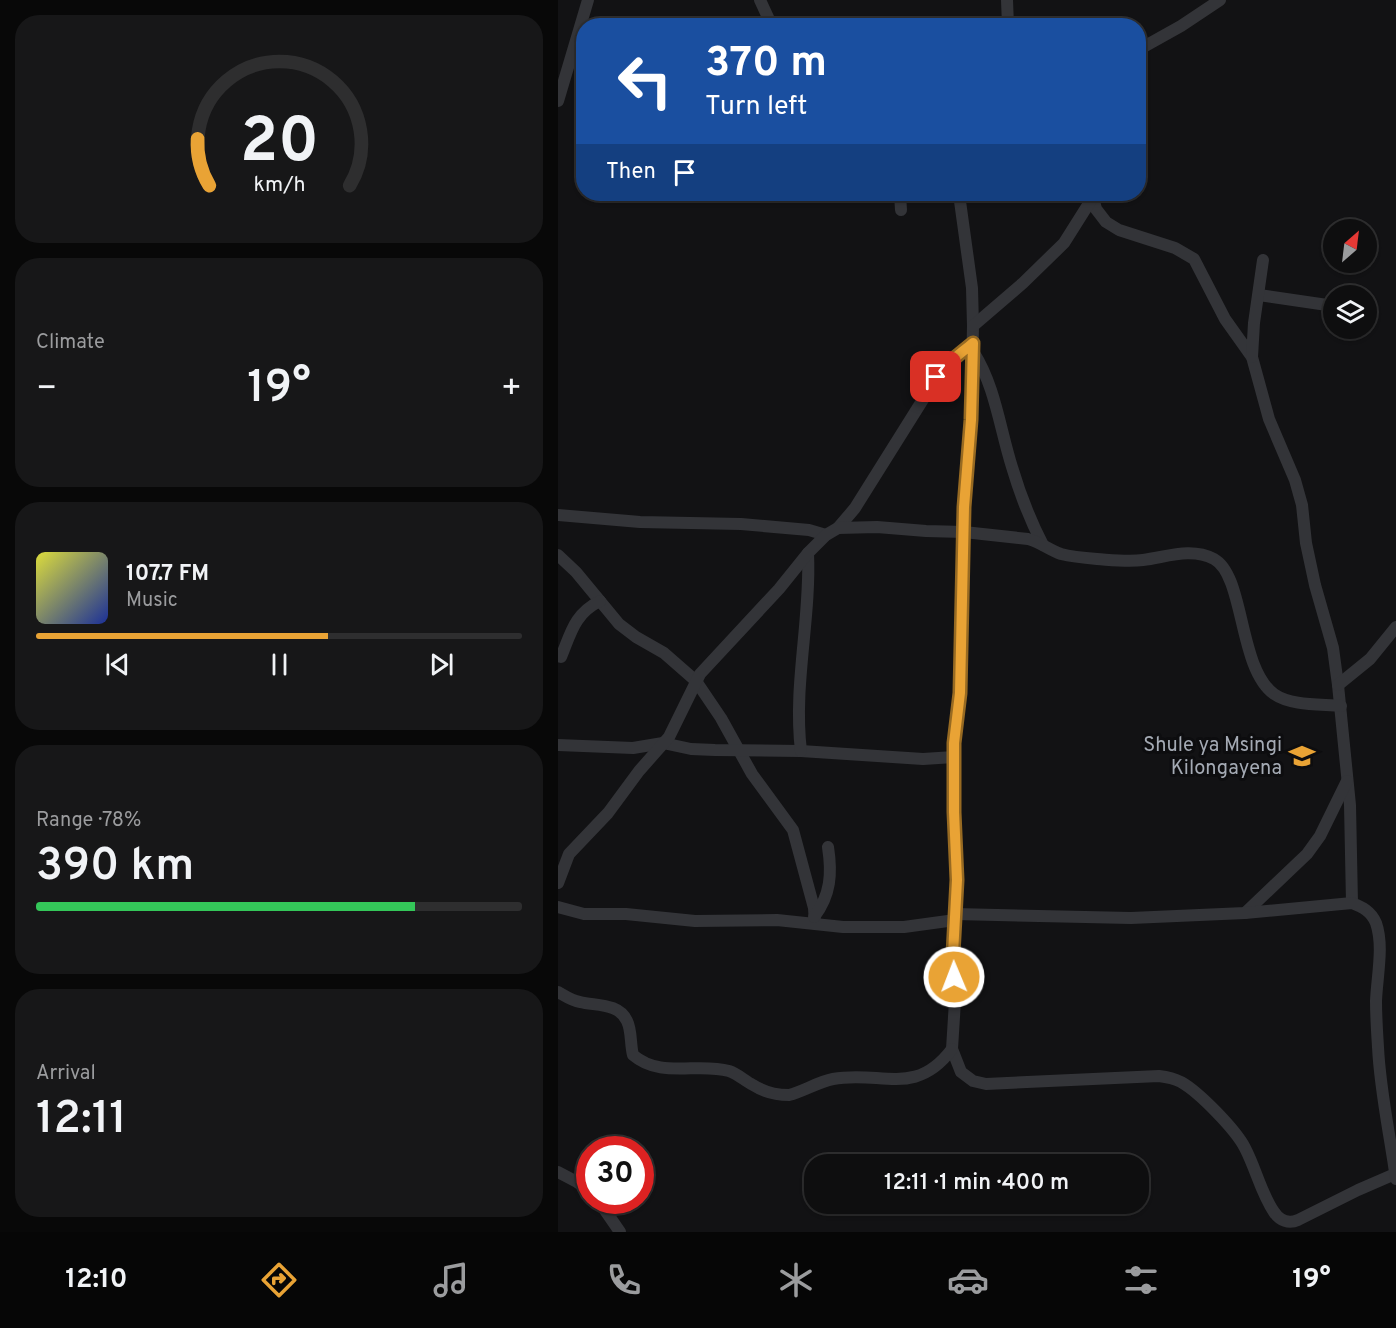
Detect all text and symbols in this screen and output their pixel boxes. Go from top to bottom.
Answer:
text: 370 m [705,38,827,91]
icon: left [606,42,684,120]
text: Turn left [705,90,807,124]
text: 20 [239,105,319,184]
icon: arrive [668,156,701,189]
text: Then [606,159,656,186]
text: km/h [253,173,305,200]
north arrow [1323,219,1377,273]
map controls [1323,219,1377,339]
button: layers [1323,285,1377,339]
text: Climate [36,330,105,356]
pin [910,351,961,402]
icon: arrive [919,360,952,393]
text: 19° [247,361,311,418]
text: − [36,369,57,411]
text: + [501,369,522,411]
text: 107.7 FM [126,561,209,588]
text: Music [126,588,178,614]
icon: previous [101,648,134,681]
icon: pause [263,648,296,681]
icon: next [425,648,458,681]
place label: Shule ya Msingi Kilongayena [1143,733,1282,782]
school or university icon: Shule ya Msingi Kilongayena [1287,741,1317,771]
text: Range · 78% [36,808,141,834]
text: 390 km [36,839,194,896]
position arrow [922,945,986,1009]
text: Arrival [36,1061,96,1087]
text: 12:11 [36,1092,127,1149]
speed limit sign: 30 [576,1136,654,1214]
text: 12:11 · 1 min · 400 m [884,1170,1069,1197]
icon: directions [258,1259,300,1301]
icon: music [430,1259,472,1301]
icon: phone [603,1259,645,1301]
icon: climate [775,1259,817,1301]
icon: car [947,1259,989,1301]
icon: filters [1120,1259,1162,1301]
text: 12:10 [65,1263,128,1297]
text: 19° [1292,1263,1331,1297]

